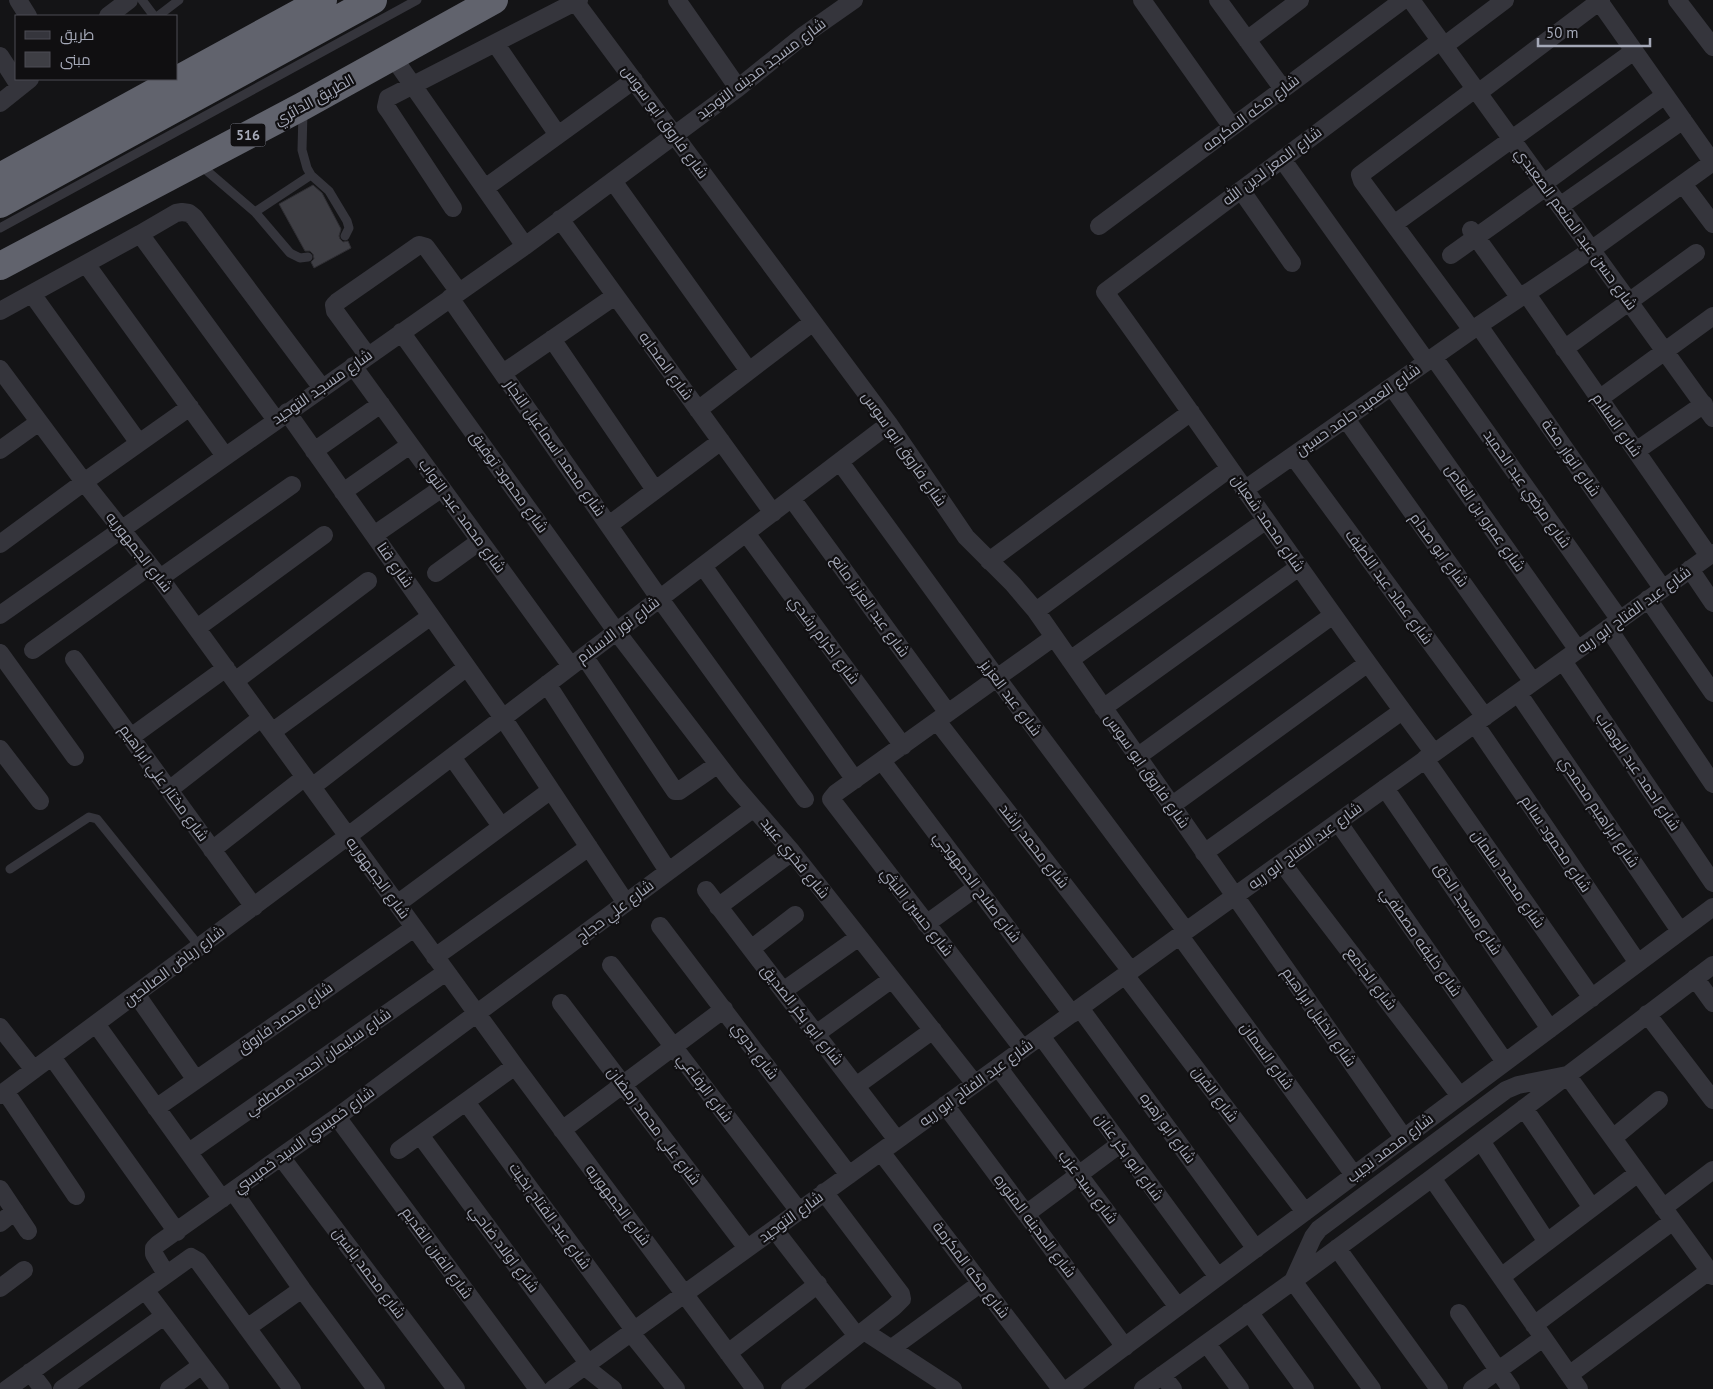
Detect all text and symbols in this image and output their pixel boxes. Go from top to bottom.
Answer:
street label: شارع مسجد مدينه التوحيد [692,14,830,125]
legend [15,15,178,80]
scale bar [1538,15,1650,47]
text: 50 m [1546,23,1579,42]
text: طريق [60,25,94,45]
text: مبنى [60,50,91,70]
street label: شارع فاروق ابو سوس [616,61,713,183]
street label: الطريق الدائري [270,70,359,132]
street label: شارع مكه المكرمه [1199,70,1304,157]
street label: شارع المعز لدين الله [1218,122,1326,211]
road number: 516 [230,124,266,146]
street label: شارع حسن عبد المنعم الصعيدي [1509,144,1642,315]
street label: شارع الصحابه [634,328,698,405]
street label: شارع مسجد التوحيد [268,345,377,430]
street label: شارع العميد حامد حسين [1292,359,1425,461]
street label: شارع محمد اسماعيل النجار [499,375,610,521]
street label: شارع فاروق ابو سوس [856,388,951,511]
street label: شارع السلام [1587,389,1646,461]
street label: شارع انوار مكة [1536,415,1605,501]
street label: شارع مرضي عبد الحميد [1477,426,1575,553]
street label: شارع محمود توفيق [464,427,553,538]
street label: شارع محمد عبد التواب [413,455,510,578]
street label: شارع عمرو بن العاص [1440,460,1530,576]
street label: شارع محمد شعبان [1226,470,1309,576]
street label: شارع الجمهوريه [101,508,177,597]
street label: شارع ابو صدام [1404,509,1473,592]
street label: شارع عماد عبد اللطيف [1340,526,1437,649]
street label: شارع قنا [371,538,418,592]
street label: شارع عبد العزيز مانع [825,551,914,662]
street label: شارع عبد الفتاح ابو ريه [1573,562,1696,659]
street label: شارع نور الاسلام [572,592,664,669]
street label: شارع اكرام رشدي [782,592,864,690]
street label: شارع عبد العزيز [974,655,1046,741]
street label: شارع احمد عبد الوهاب [1590,709,1685,835]
street label: شارع فاروق ابو سوس [1099,710,1194,833]
street label: شارع مختار علي ابراهيم [113,720,213,847]
street label: شارع ابراهيم محمدي [1553,752,1644,873]
street label: شارع محمود سالم [1515,792,1596,897]
street label: شارع عبد الفتاح ابو ريه [1244,798,1367,895]
street label: شارع محمد راشد [994,800,1073,893]
street label: شارع فخري عبيد [755,813,834,904]
street label: شارع محمد سلمان [1466,826,1549,933]
street label: شارع صلاح الدمهوجي [927,827,1025,948]
street label: شارع الجمهوريه [341,833,415,924]
street label: شارع مسجد الحق [1429,859,1506,960]
street label: شارع حسين الليثي [875,864,958,962]
street label: شارع علي حجاج [572,875,659,948]
street label: شارع خليفه مصطفي [1374,883,1466,1002]
street label: شارع رياض الصالحين [119,921,229,1011]
street label: شارع الجامع [1340,944,1401,1015]
street label: شارع ابو بكر الصديق [756,961,848,1070]
street label: شارع الخليل ابراهيم [1277,964,1361,1071]
street label: شارع محمد فاروق [233,978,337,1059]
street label: شارع سليمان احمد مصطفي [241,1004,396,1122]
street label: شارع بدوي [725,1018,783,1085]
street label: شارع السمان [1235,1018,1298,1094]
street label: شارع عبد الفتاح ابو ريه [915,1035,1038,1132]
street label: شارع الرفاعي [671,1049,737,1128]
street label: شارع الفرن [1187,1062,1243,1127]
street label: شارع علي محمد رمضان [601,1063,705,1190]
street label: شارع خميسي السيد خميسي [229,1082,380,1200]
street label: شارع ابو زهره [1135,1089,1200,1168]
street label: شارع ابو بكر عنان [1090,1109,1168,1205]
street label: شارع محمد نجيب [1343,1109,1438,1188]
street label: شارع سيد عزب [1053,1146,1122,1228]
street label: شارع عبد الفتاح بخيت [504,1159,596,1274]
street label: شارع الجمهوريه [580,1160,655,1250]
street label: شارع المدينه المنوره [989,1170,1080,1282]
street label: شارع التوحيد [755,1187,828,1248]
street label: شارع اولاد ضاحي [463,1201,543,1298]
street label: شارع الفرن القديم [396,1203,477,1304]
street label: شارع مكه المكرمة [927,1218,1014,1323]
street label: شارع محمد ياسين [327,1223,410,1323]

